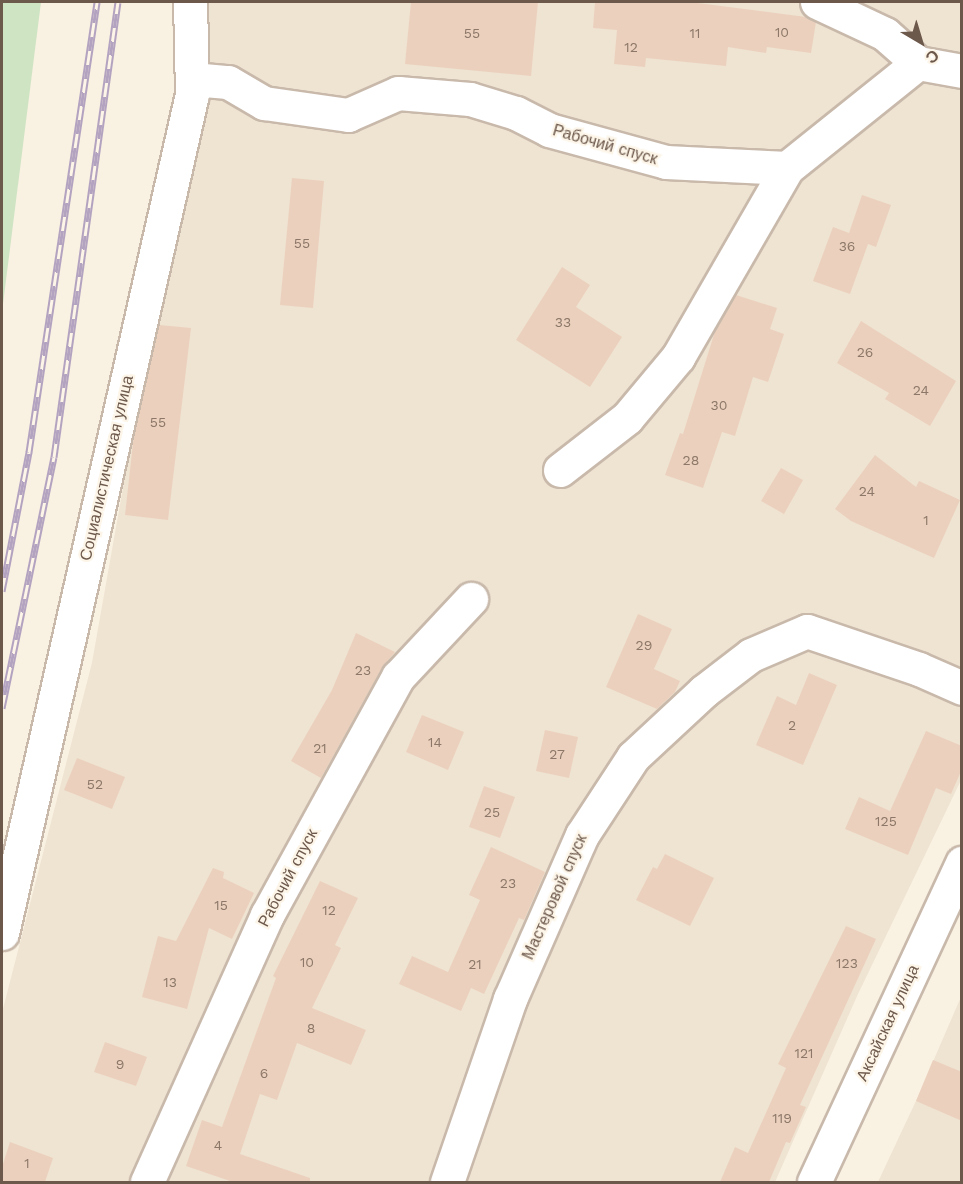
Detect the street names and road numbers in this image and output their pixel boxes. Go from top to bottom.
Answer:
street label: Рабочий спуск [550,121,660,169]
street label: Социалистическая улица [76,373,138,563]
street label: Рабочий спуск [254,826,322,930]
street label: Мастеровой спуск [519,831,591,963]
street label: Аксайская улица [853,962,923,1084]

